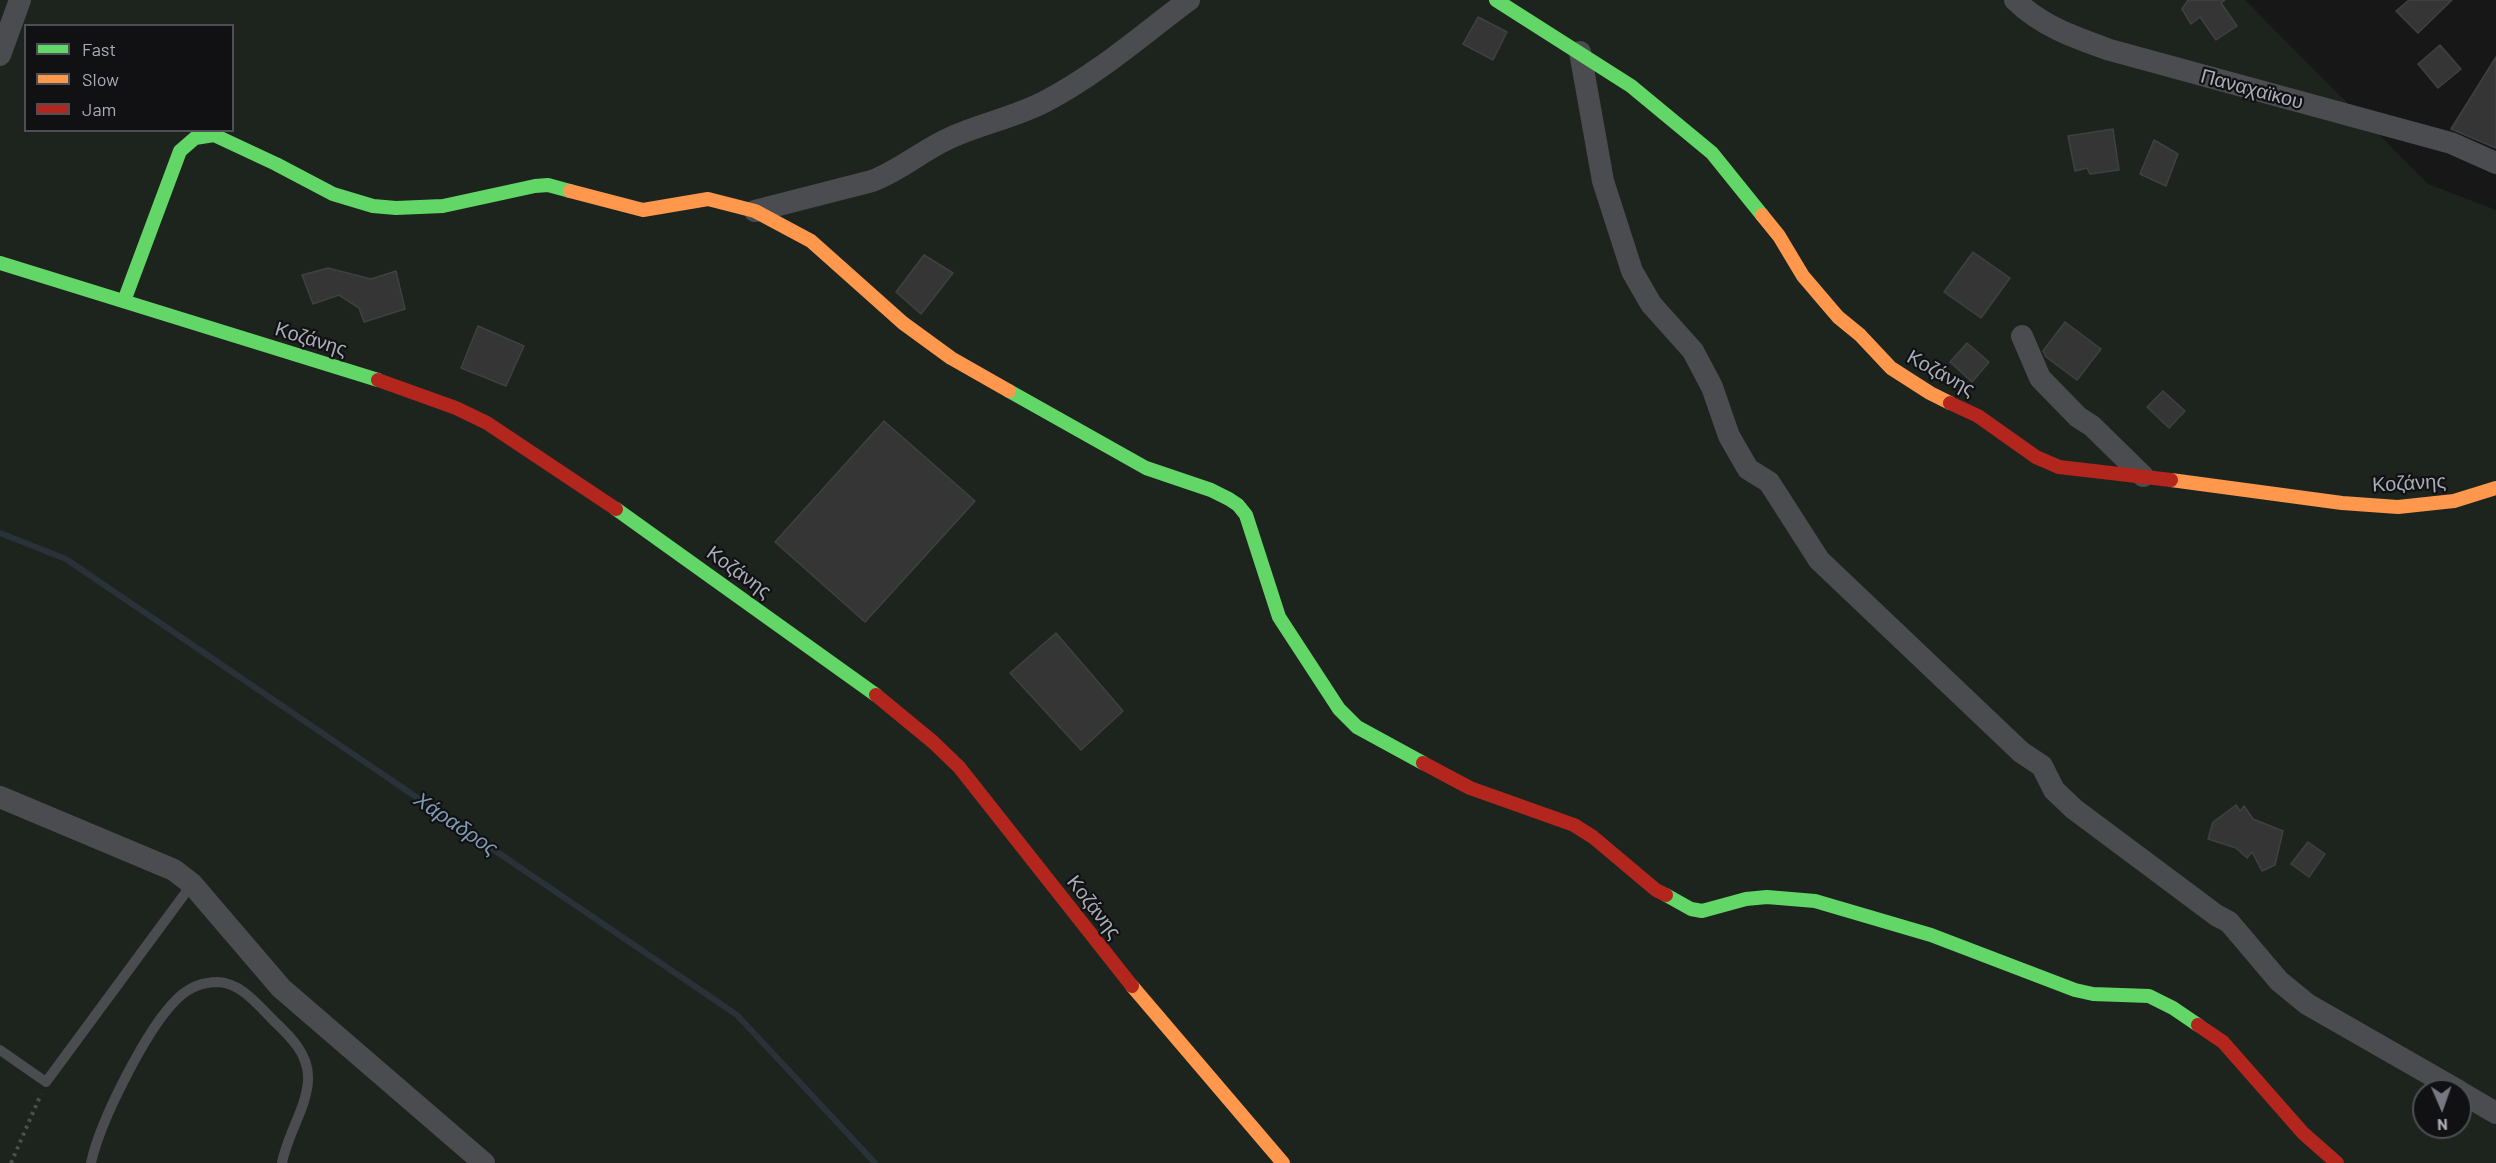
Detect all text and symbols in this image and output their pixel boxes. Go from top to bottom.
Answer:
legend [24,24,234,132]
text: Fast [82,38,116,60]
street label: Παναχαϊκου [2198,64,2306,114]
text: Slow [82,68,119,90]
text: Jam [82,98,116,120]
street label: Κοζάνης [272,317,350,361]
street label: Κοζάνης [1903,345,1979,401]
street label: Κοζάνης [2371,469,2447,497]
street label: Κοζάνης [702,541,776,603]
water label: Χάραδρος [409,787,503,861]
street label: Κοζάνης [1062,870,1126,944]
north arrow [2412,1079,2472,1139]
text: N [2437,1116,2448,1135]

